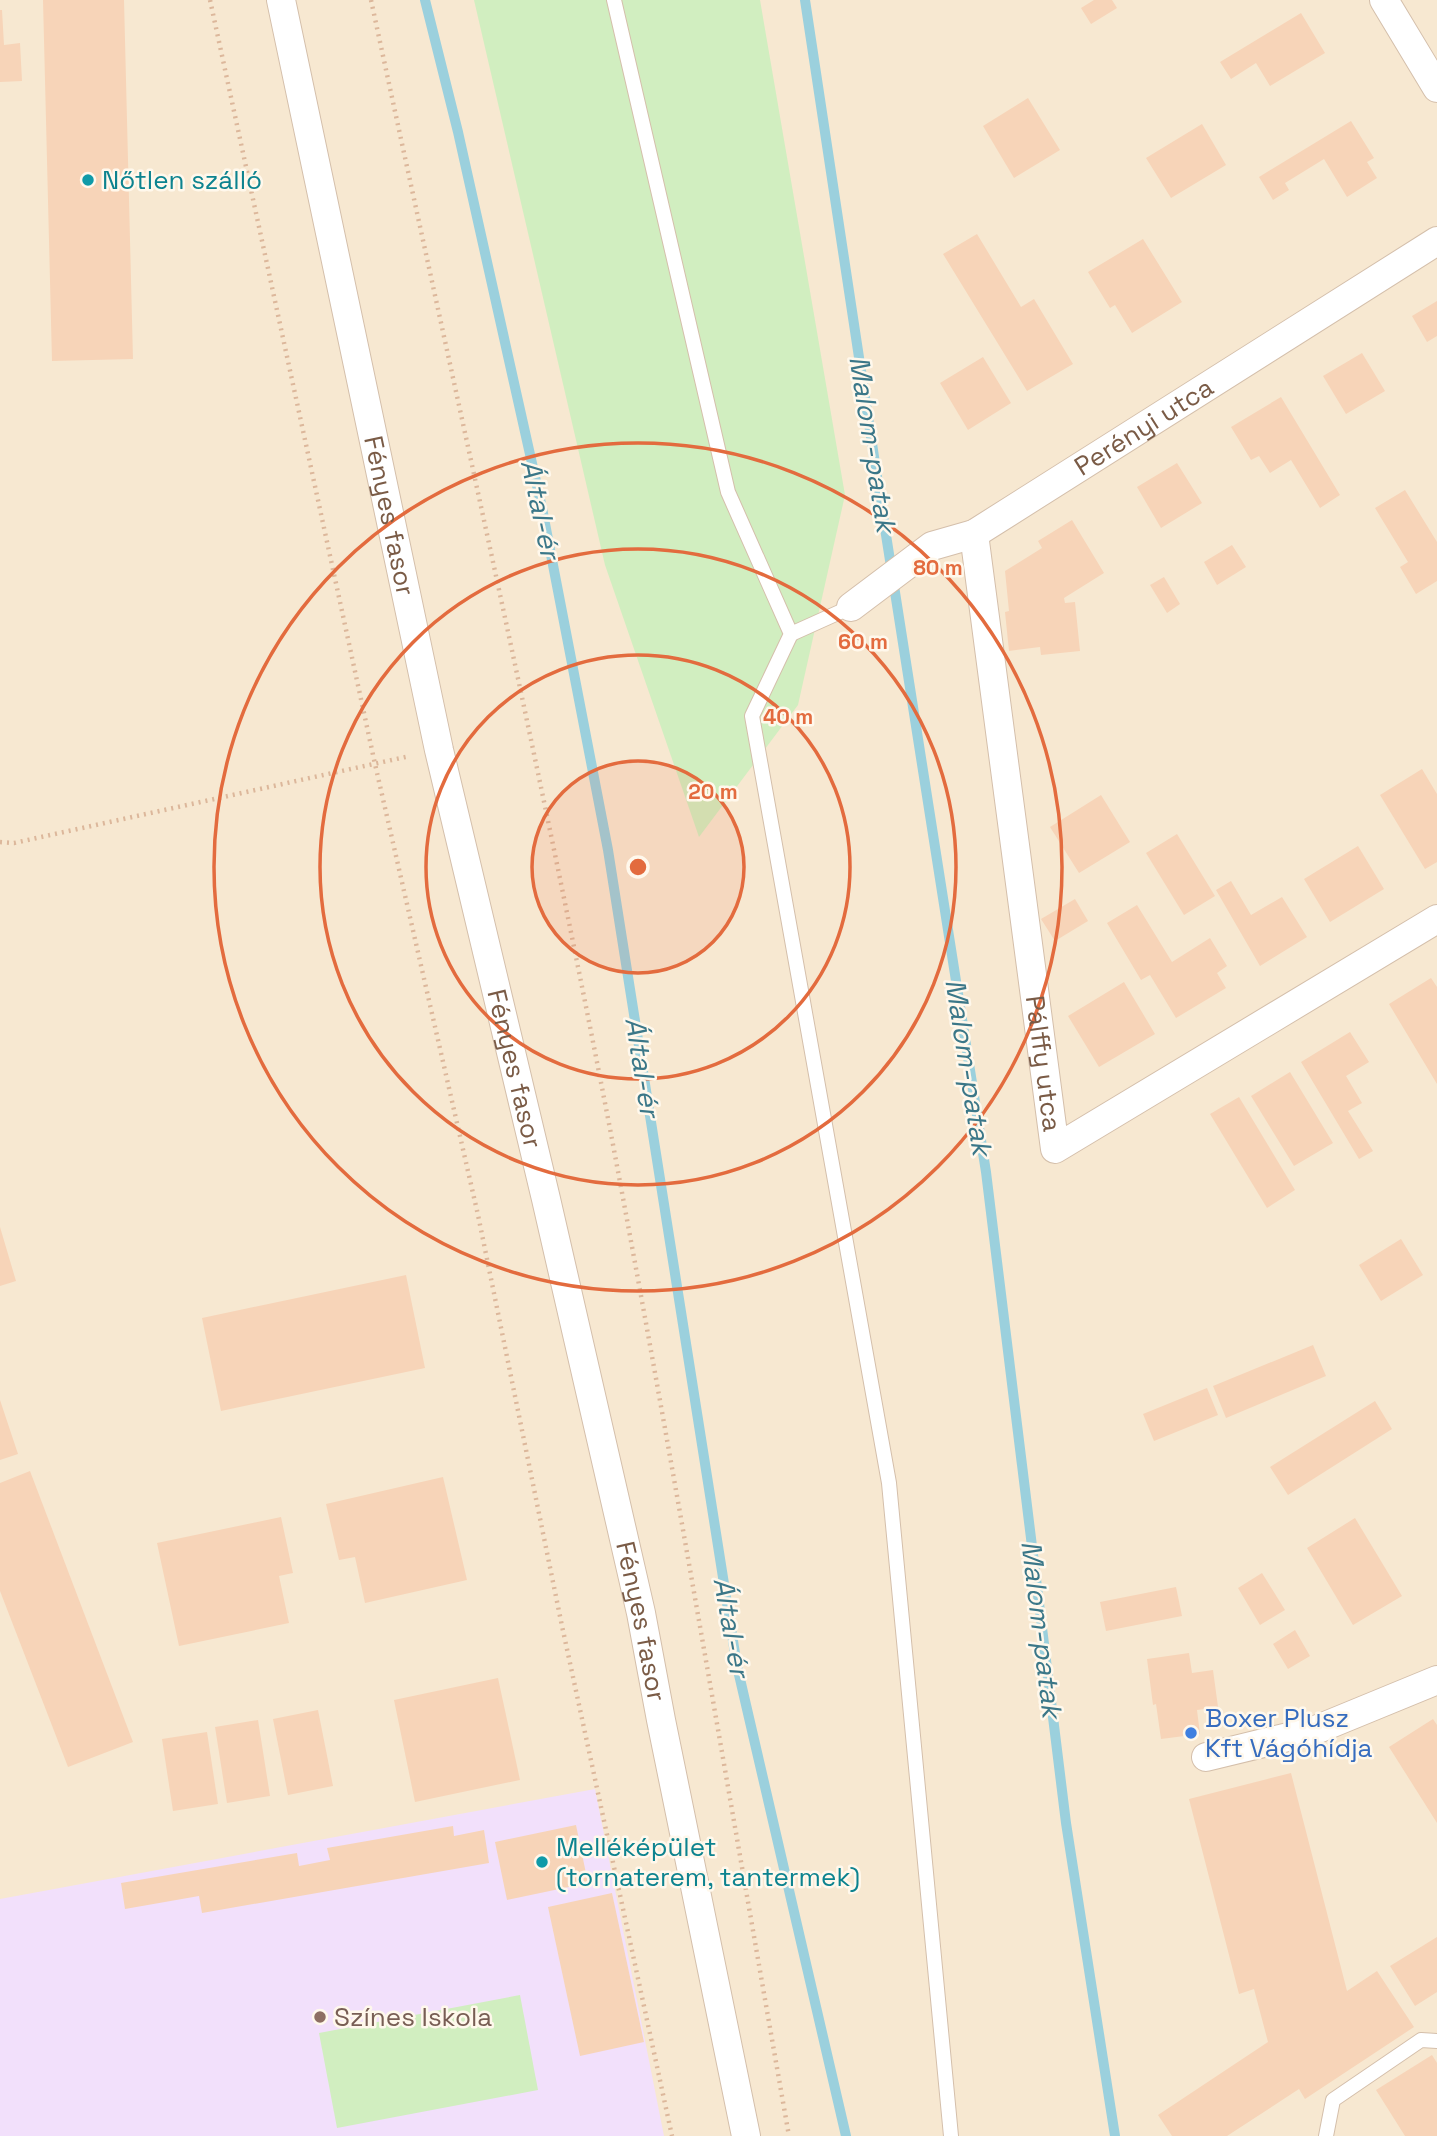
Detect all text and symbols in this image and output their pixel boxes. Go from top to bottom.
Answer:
place label: Nőtlen szálló [102,163,262,197]
marker: Nőtlen szálló [80,172,96,188]
water label: Malom-patak [841,353,905,538]
street label: Perényi utca [1068,370,1220,483]
street label: Fényes fasor [356,433,423,599]
water label: Által-ér [513,456,570,565]
text: 80 m [913,554,963,581]
text: 60 m [838,628,888,655]
text: 40 m [763,703,813,730]
text: 20 m [688,778,738,805]
centre of rings [626,855,650,879]
water label: Malom-patak [937,976,1001,1161]
street label: Fényes fasor [480,986,550,1152]
street label: Pálffy utca [1018,993,1070,1134]
water label: Által-ér [617,1015,669,1123]
street label: Fényes fasor [608,1538,674,1704]
water label: Malom-patak [1013,1538,1071,1723]
water label: Által-ér [706,1575,759,1683]
place label: Boxer Plusz Kft Vágóhídja [1205,1701,1373,1765]
marker: Boxer Plusz Kft Vágóhídja [1183,1725,1199,1741]
place label: Melléképület (tornaterem, tantermek) [556,1830,860,1894]
marker: Melléképület (tornaterem, tantermek) [534,1854,550,1870]
place label: Színes Iskola [334,2000,492,2034]
marker: Színes Iskola [312,2009,328,2025]

